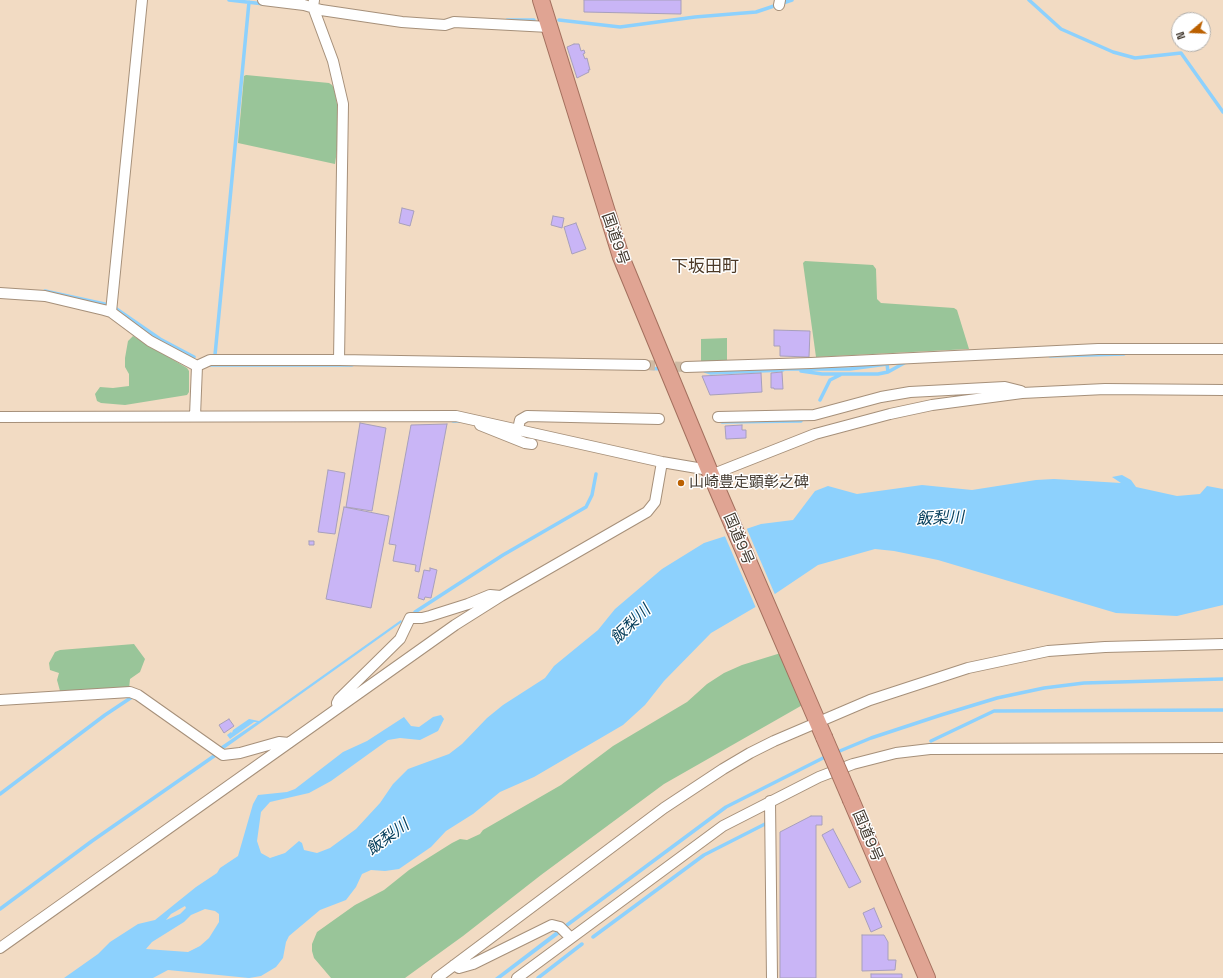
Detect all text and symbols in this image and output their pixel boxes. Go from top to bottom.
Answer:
north arrow [1171,12,1211,52]
text: N [1173,30,1188,41]
street label: 国道9号 [598,210,632,268]
district label: 下坂田町 [671,257,739,277]
place label: 山崎豊定顕彰之碑 [689,474,809,492]
marker: 山崎豊定顕彰之碑 [676,478,686,488]
water label: 飯梨川 [916,509,964,529]
street label: 国道9号 [719,511,757,567]
water label: 飯梨川 [607,601,655,649]
street label: 国道9号 [848,808,886,864]
water label: 飯梨川 [363,816,413,860]

